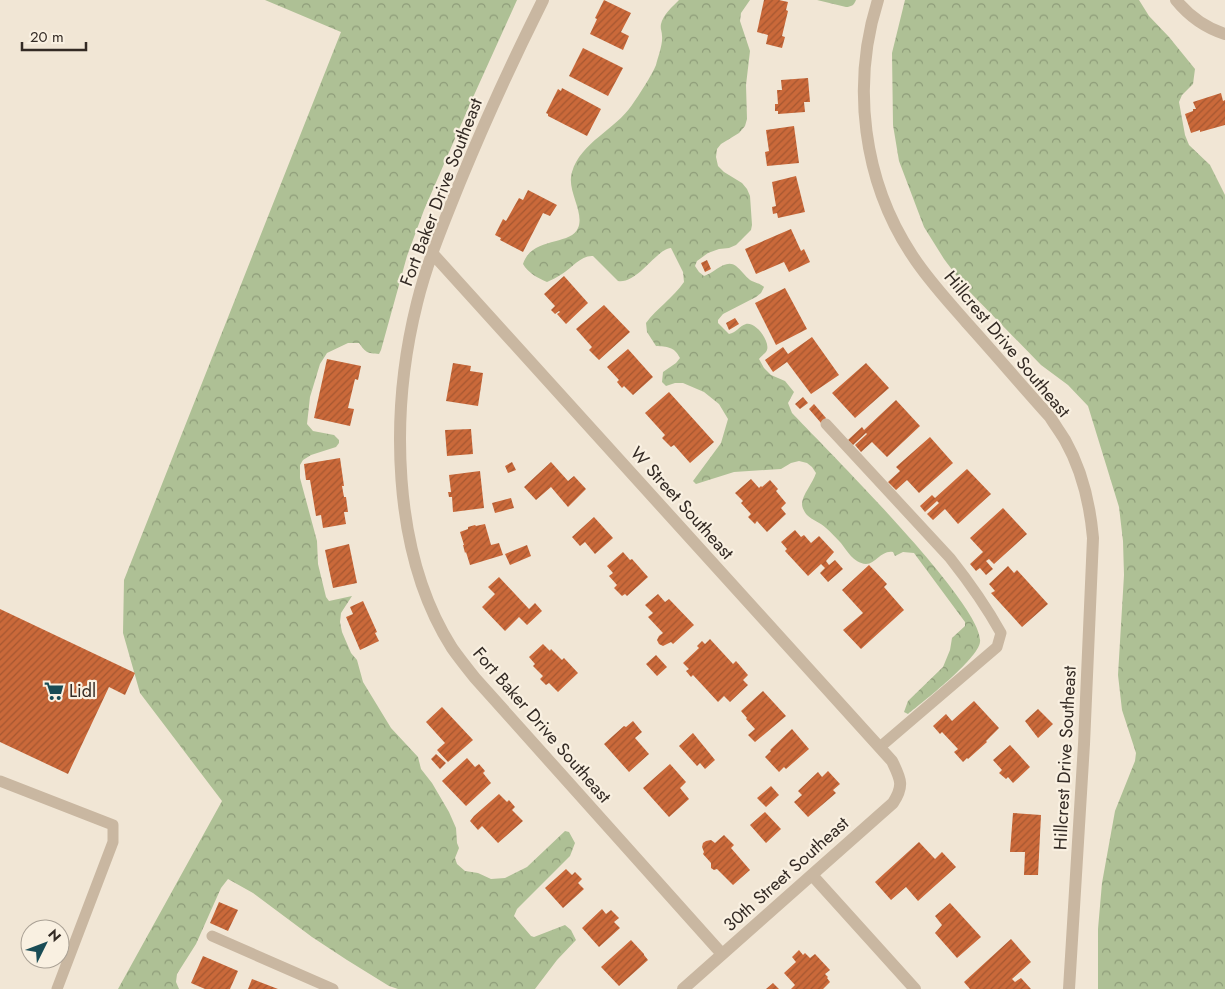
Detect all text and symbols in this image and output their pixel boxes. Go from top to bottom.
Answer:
scale bar [22,20,86,52]
text: 20 m [30,26,64,48]
street label: Fort Baker Drive Southeast [393,94,489,290]
street label: Hillcrest Drive Southeast [938,265,1077,424]
street label: W Street Southeast [624,441,740,566]
street label: Fort Baker Drive Southeast [467,641,618,809]
street label: Hillcrest Drive Southeast [1047,665,1083,851]
place label: Lidl [69,678,96,704]
supermarket icon: Lidl [43,680,65,702]
street label: 30th Street Southeast [718,810,855,937]
north arrow [20,919,70,969]
text: N [44,924,66,946]

